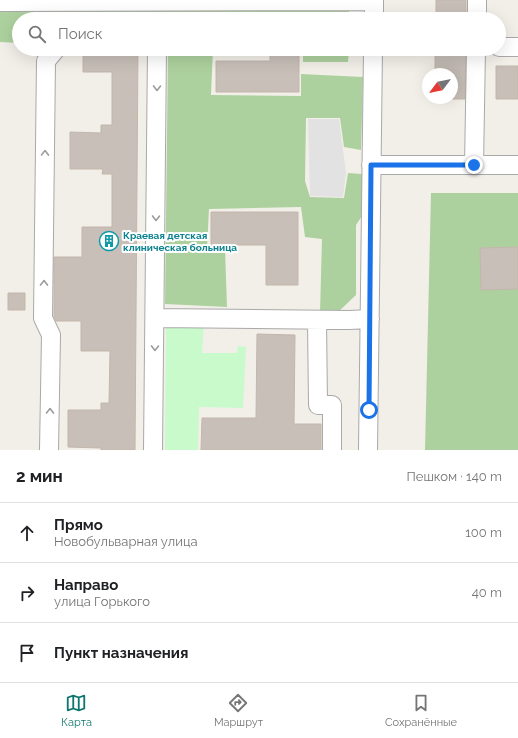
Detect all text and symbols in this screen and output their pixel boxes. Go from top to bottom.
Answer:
search box [12,12,506,56]
icon: search [26,23,48,45]
text: Поиск [58,25,103,43]
north arrow [422,68,458,104]
one-way arrow [153,85,161,91]
one-way arrow [41,150,49,156]
route end [465,156,483,174]
one-way arrow [152,215,160,221]
building icon: Краевая детская клиническая больница [98,230,120,252]
place label: Краевая детская клиническая больница [123,230,237,253]
one-way arrow [40,280,48,286]
one-way arrow [150,345,159,351]
route start [360,401,378,419]
one-way arrow [46,408,54,414]
text: 2 мин [16,466,63,486]
text: Пешком · 140 m [406,469,502,484]
text: Прямо [54,516,103,534]
icon: ahead [16,522,38,544]
text: 100 m [465,525,502,540]
text: Новобульварная улица [54,534,198,549]
text: Направо [54,576,118,594]
icon: right [16,582,38,604]
text: 40 m [472,585,502,600]
text: улица Горького [54,594,150,609]
icon: arrive [16,642,38,664]
text: Пункт назначения [54,644,188,662]
tab: Карта [61,692,92,729]
tab: Маршрут [214,692,263,729]
tab: Сохранённые [385,692,457,729]

